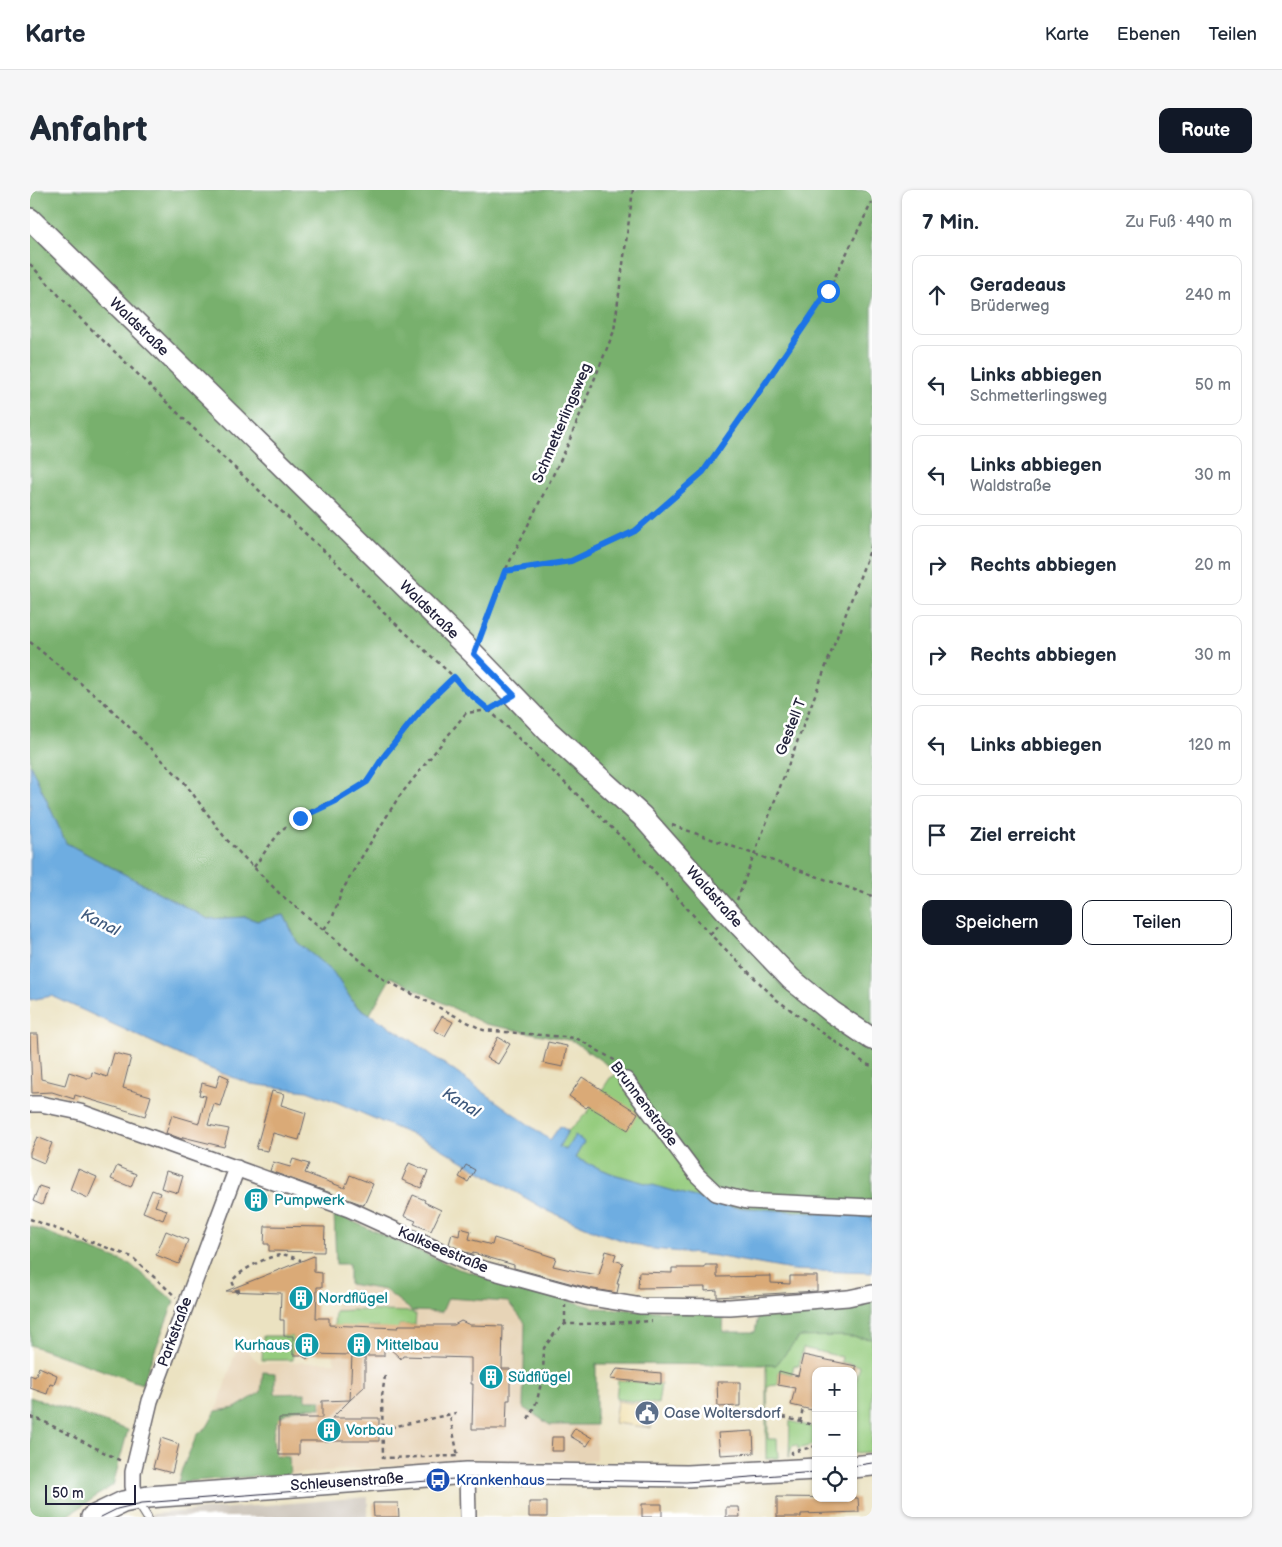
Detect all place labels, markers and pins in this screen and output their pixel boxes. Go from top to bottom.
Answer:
building icon: Pumpwerk [243,1187,269,1213]
place label: Pumpwerk [274,1191,345,1210]
building icon: Nordflügel [288,1285,314,1311]
place label: Nordflügel [318,1289,388,1308]
building icon: Kurhaus [294,1332,320,1358]
building icon: Mittelbau [346,1332,372,1358]
place label: Kurhaus [234,1336,291,1355]
place label: Mittelbau [376,1336,439,1355]
building icon: Südflügel [478,1364,504,1390]
place label: Südflügel [508,1368,571,1387]
public building icon: Oase Woltersdorf [634,1400,660,1426]
place label: Oase Woltersdorf [664,1404,782,1423]
building icon: Vorbau [316,1417,342,1443]
place label: Vorbau [346,1421,393,1440]
bus stop icon: Krankenhaus [425,1467,451,1493]
place label: Krankenhaus [456,1471,545,1490]

